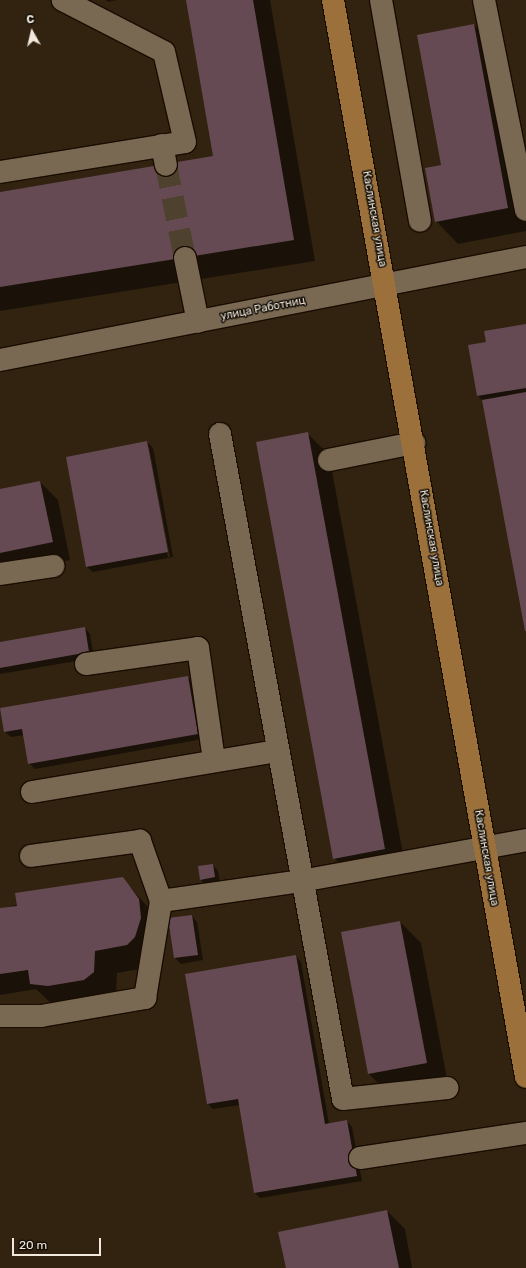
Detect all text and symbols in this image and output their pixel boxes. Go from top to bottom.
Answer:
north arrow [12,12,52,52]
text: С [26,13,35,27]
street label: Каслинская улица [359,170,389,268]
street label: улица Работниц [220,294,306,324]
street label: Каслинская улица [416,489,446,587]
street label: Каслинская улица [471,809,501,907]
scale bar [14,1230,103,1256]
text: 20 m [19,1238,47,1252]

